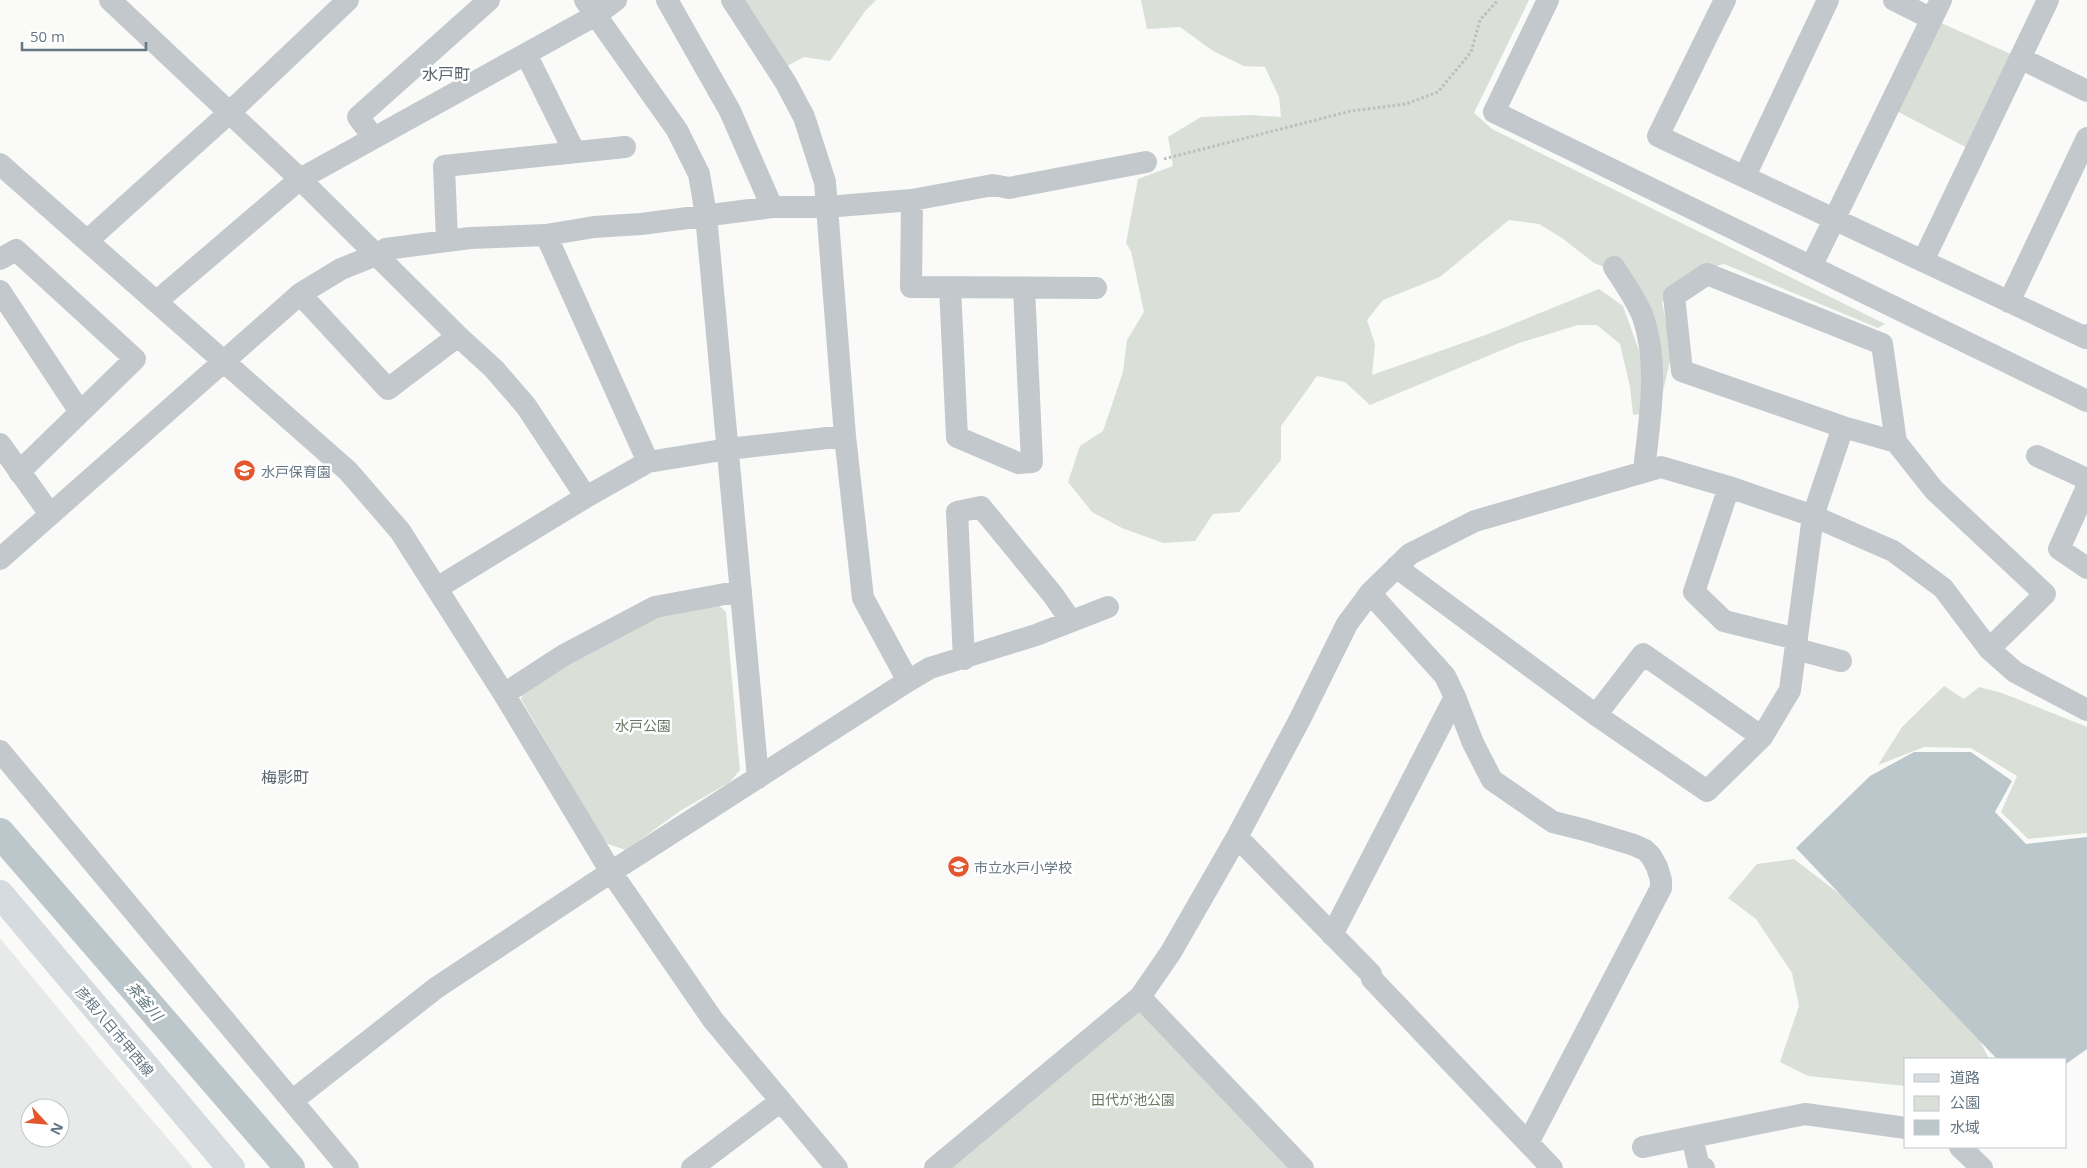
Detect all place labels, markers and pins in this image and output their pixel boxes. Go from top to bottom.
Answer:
school or university icon: 水戸保育園 [233,459,257,483]
place label: 水戸保育園 [261,462,331,481]
school or university icon: 市立水戸小学校 [946,855,970,879]
place label: 市立水戸小学校 [974,858,1072,877]

